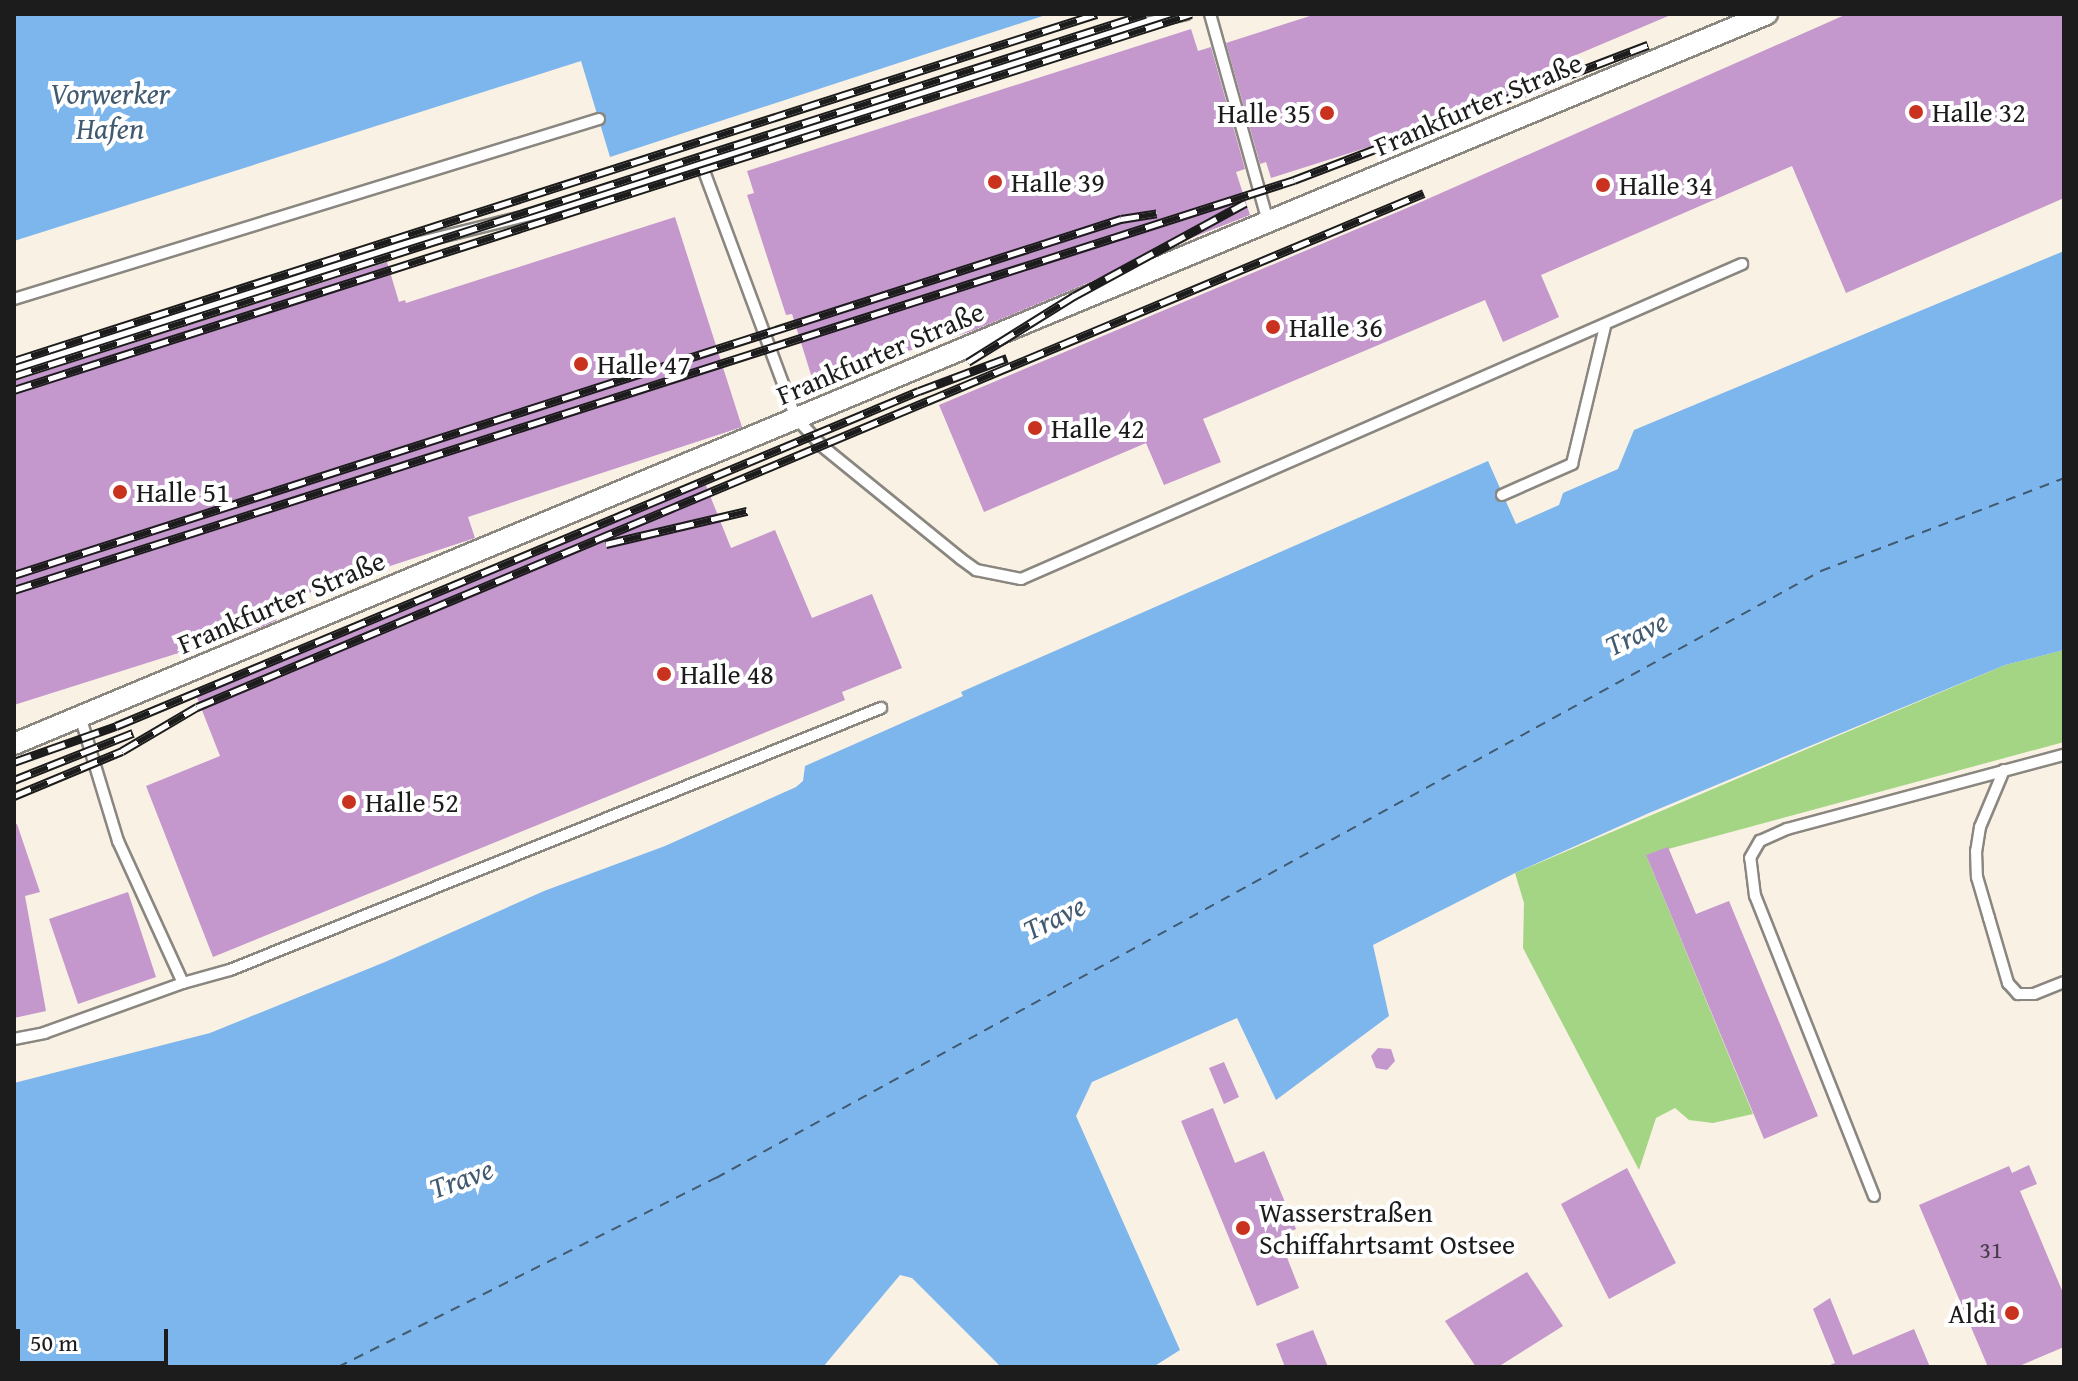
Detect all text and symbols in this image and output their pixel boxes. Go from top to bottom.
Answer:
street label: Frankfurter Straße [1369,45,1587,163]
water label: Vorwerker Hafen [50,75,170,146]
place label: Halle 32 [1932,95,2026,129]
place label: Halle 35 [1217,96,1311,130]
marker: Halle 32 [1907,103,1925,121]
marker: Halle 35 [1318,104,1336,122]
place label: Halle 39 [1011,165,1105,199]
place label: Halle 34 [1619,168,1713,202]
marker: Halle 39 [986,173,1004,191]
marker: Halle 34 [1594,176,1612,194]
street label: Frankfurter Straße [771,294,989,412]
place label: Halle 36 [1289,310,1383,344]
marker: Halle 36 [1264,318,1282,336]
place label: Halle 47 [597,347,691,381]
marker: Halle 47 [572,355,590,373]
place label: Halle 42 [1051,411,1145,445]
marker: Halle 42 [1026,419,1044,437]
place label: Halle 51 [136,475,230,509]
marker: Halle 51 [111,483,129,501]
street label: Frankfurter Straße [172,543,390,661]
water label: Trave [1599,603,1673,663]
place label: Halle 48 [680,657,774,691]
marker: Halle 48 [655,665,673,683]
place label: Halle 52 [365,785,459,819]
marker: Halle 52 [340,793,358,811]
water label: Trave [1017,887,1091,947]
water label: Trave [424,1150,498,1206]
place label: Wasserstraßen Schiffahrtsamt Ostsee [1259,1195,1515,1261]
marker: Wasserstraßen Schiffahrtsamt Ostsee [1234,1219,1252,1237]
house number: 31 [1979,1236,2003,1264]
place label: Aldi [1948,1296,1996,1330]
marker: Aldi [2003,1304,2021,1322]
scale bar [20,1313,172,1363]
text: 50 m [30,1325,78,1360]

